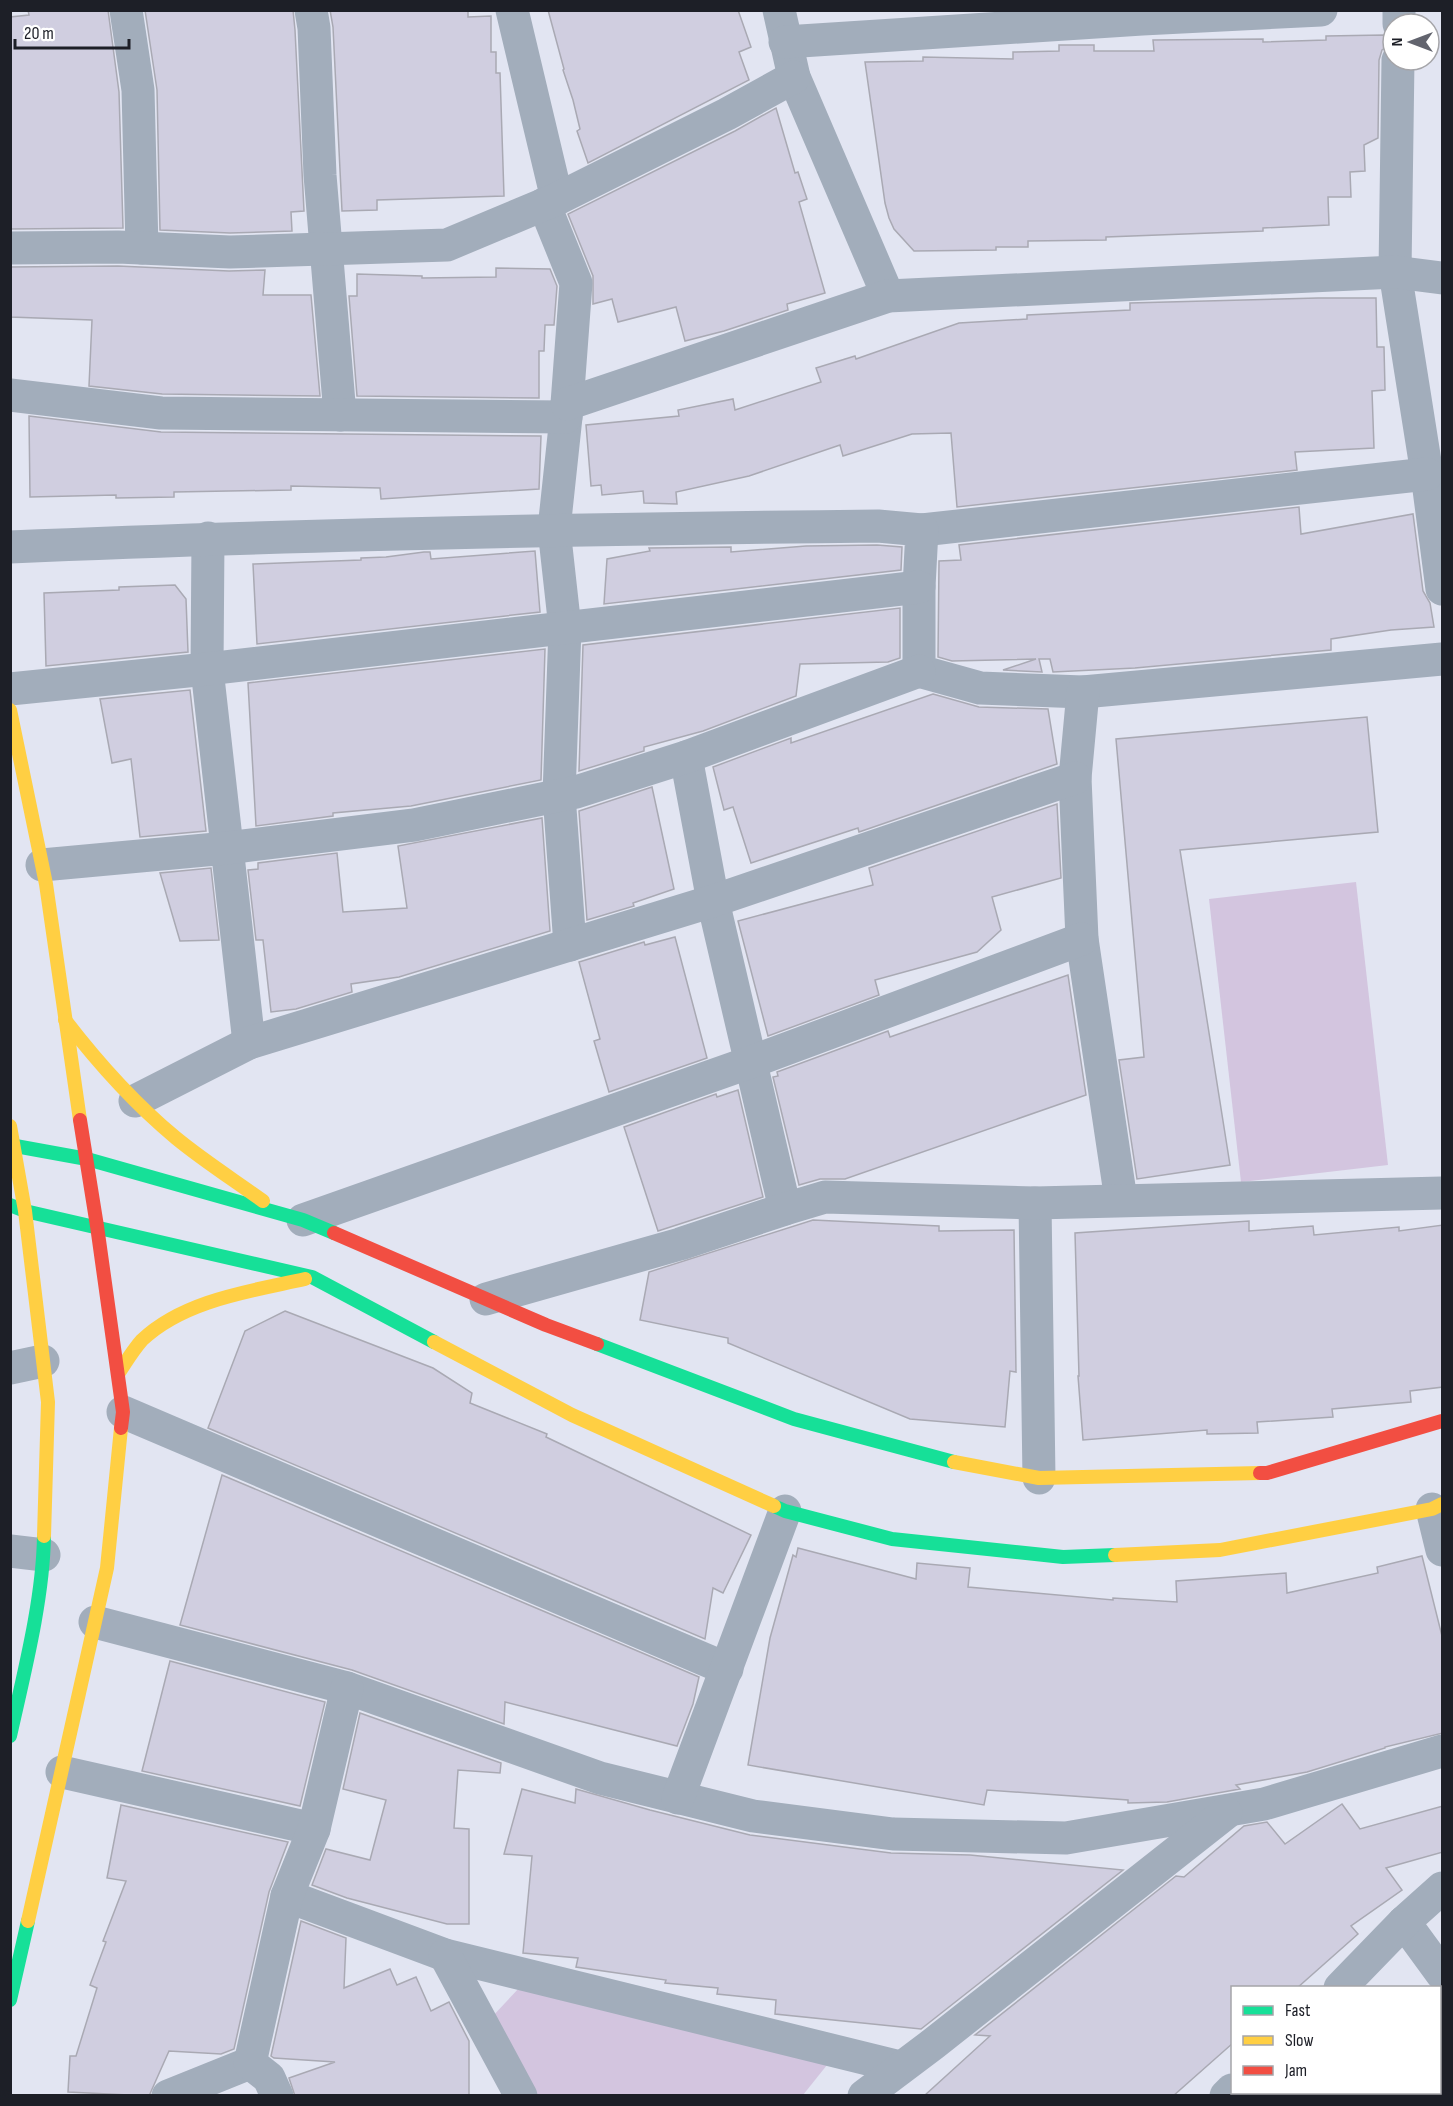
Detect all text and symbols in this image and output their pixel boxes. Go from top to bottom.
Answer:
scale bar [15,12,129,50]
north arrow [1381,12,1441,72]
text: 20 m [24,23,54,44]
text: N [1388,38,1407,46]
legend [1231,1986,1441,2094]
text: Fast [1285,2000,1311,2021]
text: Slow [1285,2030,1314,2051]
text: Jam [1284,2060,1307,2081]

